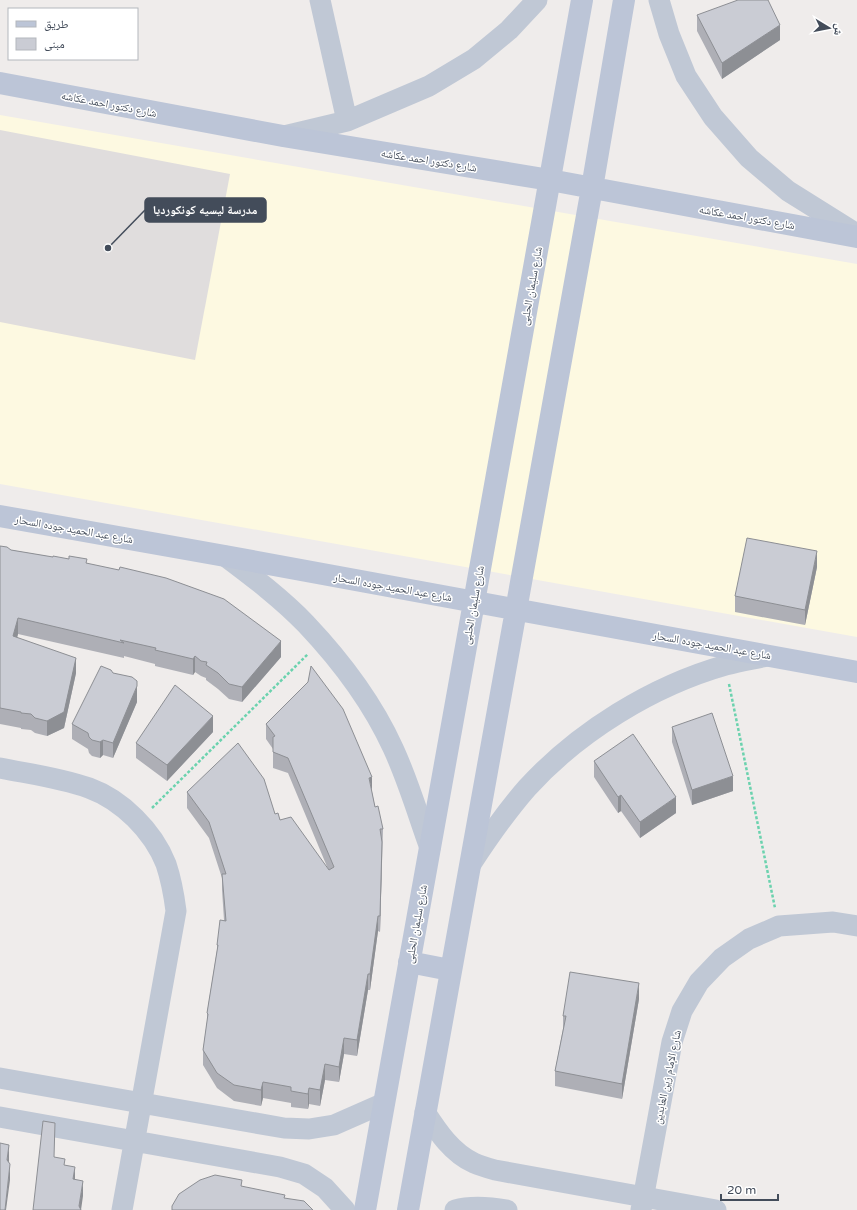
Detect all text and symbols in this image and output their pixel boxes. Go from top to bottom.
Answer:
legend [8,8,138,60]
north arrow [809,8,849,48]
text: طريق [44,17,69,31]
text: ش [830,23,846,37]
text: مبنى [44,37,65,51]
street label: شارع دكتور احمد عكاشه [60,89,158,120]
street label: شارع دكتور احمد عكاشه [380,146,478,174]
callout: مدرسة ليسيه كونكورديا [145,198,266,222]
text: مدرسة ليسيه كونكورديا [153,203,258,217]
street label: شارع دكتور احمد عكاشه [698,203,796,232]
street label: شارع سليمان الحلبى [518,246,545,327]
street label: شارع عبد الحميد جوده السحار [13,512,134,546]
street label: شارع سليمان الحلبى [460,565,487,646]
street label: شارع عبد الحميد جوده السحار [332,570,453,604]
street label: شارع عبد الحميد جوده السحار [651,628,772,662]
street label: شارع سليمان الحلبى [403,884,430,965]
street label: شارع الإمام زين العابدين [651,1029,684,1125]
scale bar [721,1176,778,1202]
text: 20 m [727,1183,756,1197]

